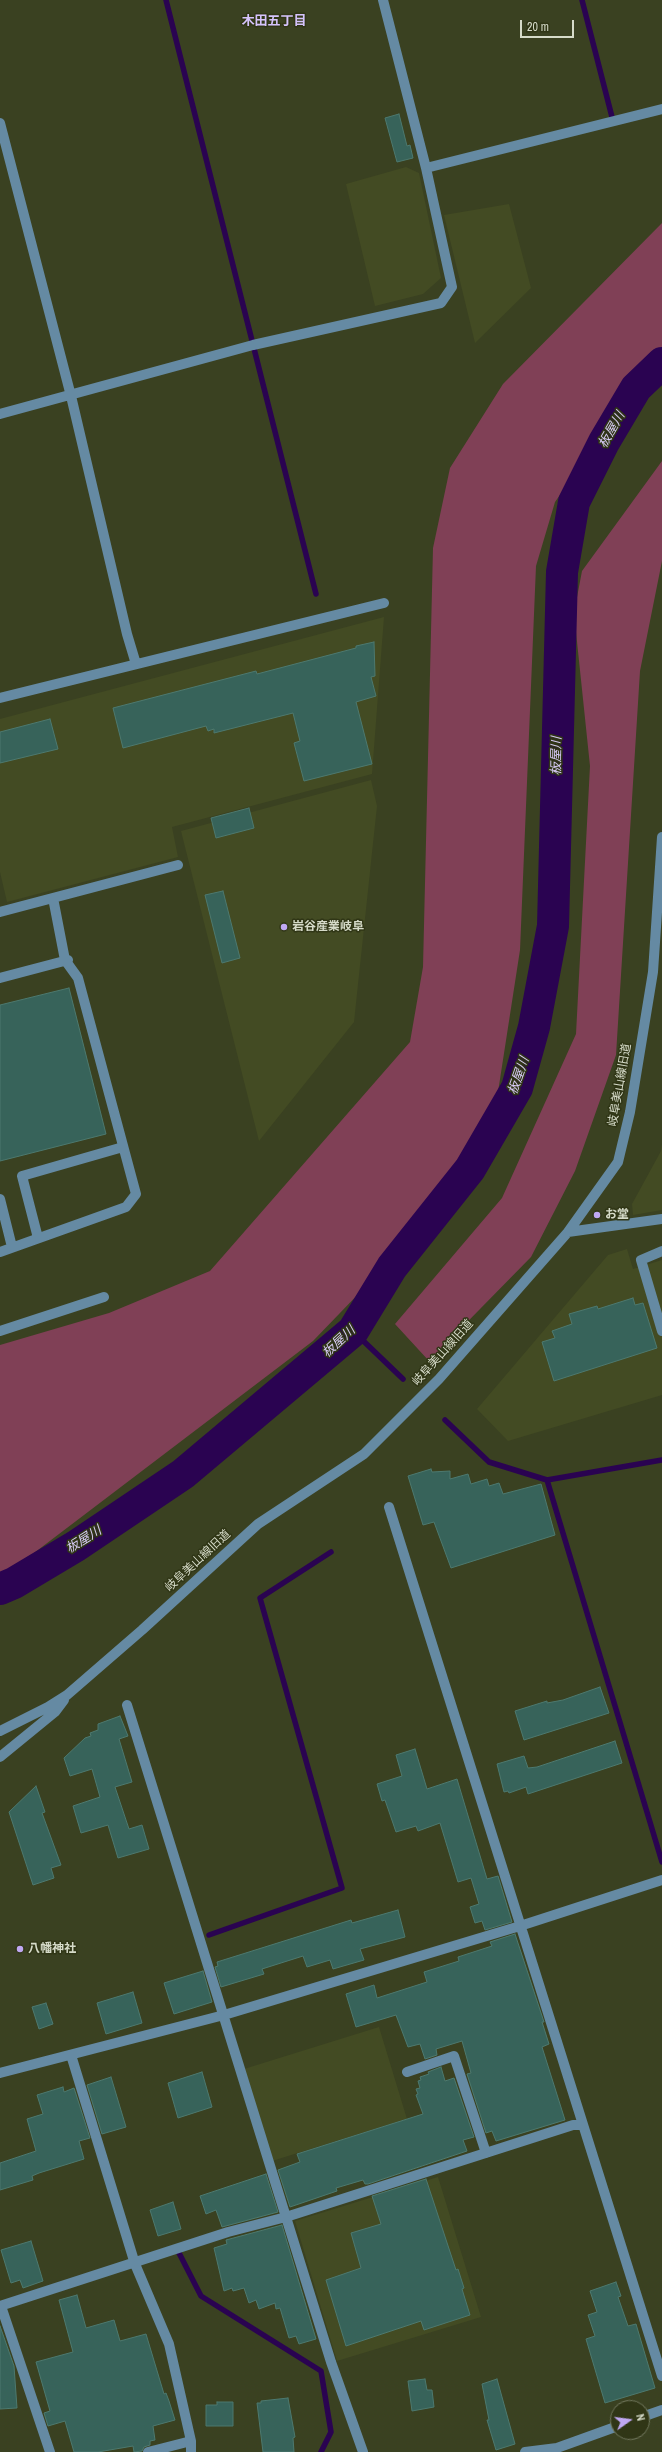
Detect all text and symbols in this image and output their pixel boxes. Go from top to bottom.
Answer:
scale bar [522,12,576,38]
district label: 木田五丁目 [242,14,306,30]
text: 20 m [527,19,549,35]
water label: 板屋川 [595,409,629,451]
water label: 板屋川 [549,736,565,776]
place label: 岩谷産業岐阜 [292,920,364,934]
marker: 岩谷産業岐阜 [279,922,289,932]
street label: 岐阜美山線旧道 [606,1042,634,1128]
water label: 板屋川 [505,1055,533,1097]
place label: お堂 [605,1208,629,1222]
marker: お堂 [592,1210,602,1220]
street label: 岐阜美山線旧道 [410,1317,476,1389]
water label: 板屋川 [319,1323,359,1361]
water label: 板屋川 [63,1523,105,1557]
street label: 岐阜美山線旧道 [162,1527,234,1595]
place label: 八幡神社 [28,1942,76,1956]
marker: 八幡神社 [15,1944,25,1954]
north arrow [610,2400,650,2440]
text: N [633,2412,648,2422]

